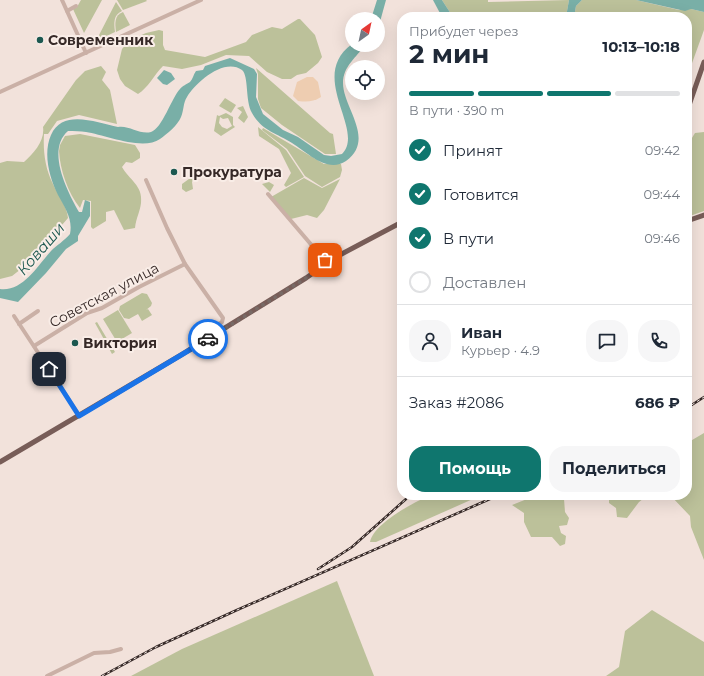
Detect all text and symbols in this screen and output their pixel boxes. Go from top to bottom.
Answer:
north arrow [345,12,385,52]
map controls [345,12,385,100]
text: Прибудет через [409,23,518,39]
place label: Современник [48,31,153,49]
marker: Современник [35,35,45,45]
text: 10:13–10:18 [602,37,680,56]
text: 2 мин [409,38,489,70]
button: locate [345,60,385,100]
text: В пути · 390 m [409,102,504,118]
icon: check [409,139,431,161]
text: Принят [443,141,502,160]
text: 09:42 [645,142,680,158]
place label: Прокуратура [182,163,282,181]
marker: Прокуратура [169,167,179,177]
icon: check [409,183,431,205]
text: Готовится [443,185,519,204]
text: 09:44 [644,186,680,202]
water label: Коваши [13,219,69,279]
icon: check [409,227,431,249]
text: В пути [443,229,494,248]
text: 09:46 [644,230,680,246]
pin [308,243,342,277]
icon: bag [314,249,336,271]
street label: Советская улица [46,259,162,331]
text: Доставлен [443,273,526,292]
courier [188,319,228,359]
button: person [409,320,451,362]
button: chat [586,320,628,362]
button: phone [638,320,680,362]
text: Иван [461,323,502,342]
icon: car [197,328,219,350]
place label: Виктория [83,334,157,352]
marker: Виктория [70,338,80,348]
text: Курьер · 4.9 [461,342,540,358]
pin [32,352,66,386]
icon: home [38,358,60,380]
text: Заказ #2086 [409,393,504,412]
text: 686 ₽ [635,393,680,412]
button: Помощь [409,446,541,492]
button: Поделиться [549,446,680,492]

